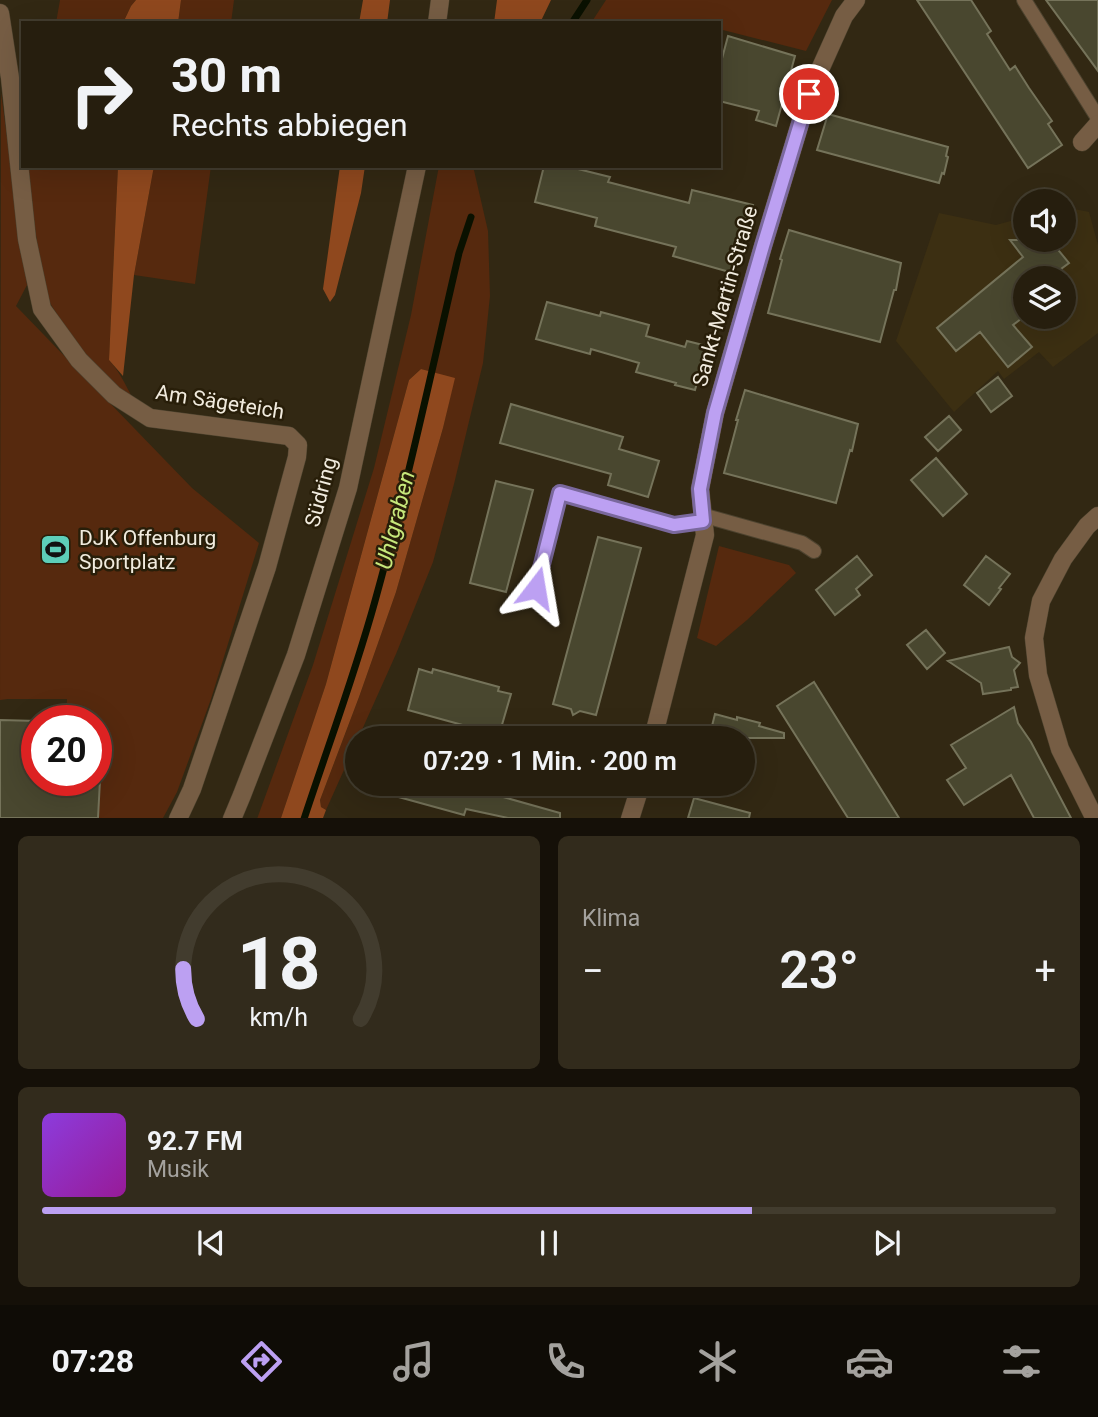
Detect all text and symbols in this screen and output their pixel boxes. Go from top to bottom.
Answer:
text: 30 m [171,47,282,104]
icon: right [56,49,147,140]
pin [779,64,839,124]
icon: arrive [790,75,828,113]
text: Rechts abbiegen [171,106,408,144]
map controls [1013,189,1076,329]
button: sound [1013,189,1076,252]
street label: Sankt-Martin-Straße [688,203,762,389]
button: layers [1013,266,1076,329]
street label: Am Sägeteich [154,380,286,424]
street label: Südring [300,454,342,530]
water label: Uhlgraben [370,468,421,572]
place label: DJK Offenburg Sportplatz [79,526,216,574]
sports icon: DJK Offenburg Sportplatz [39,533,73,567]
position arrow [499,551,573,625]
speed limit sign: 20 [21,705,112,796]
text: 07:29 · 1 Min. · 200 m [423,746,677,776]
text: Klima [582,905,640,932]
text: 18 [237,921,321,1007]
text: 23° [779,940,859,1001]
text: − [582,949,604,993]
text: + [1034,949,1056,993]
text: km/h [250,1002,308,1031]
text: 92.7 FM [147,1126,243,1156]
text: Musik [147,1156,209,1183]
icon: previous [192,1224,230,1262]
icon: pause [530,1224,568,1262]
icon: next [868,1224,906,1262]
icon: directions [237,1337,286,1386]
icon: music [389,1337,438,1386]
icon: phone [541,1337,590,1386]
icon: climate [693,1337,742,1386]
icon: car [845,1337,894,1386]
icon: filters [997,1337,1046,1386]
text: 07:28 [52,1342,134,1380]

